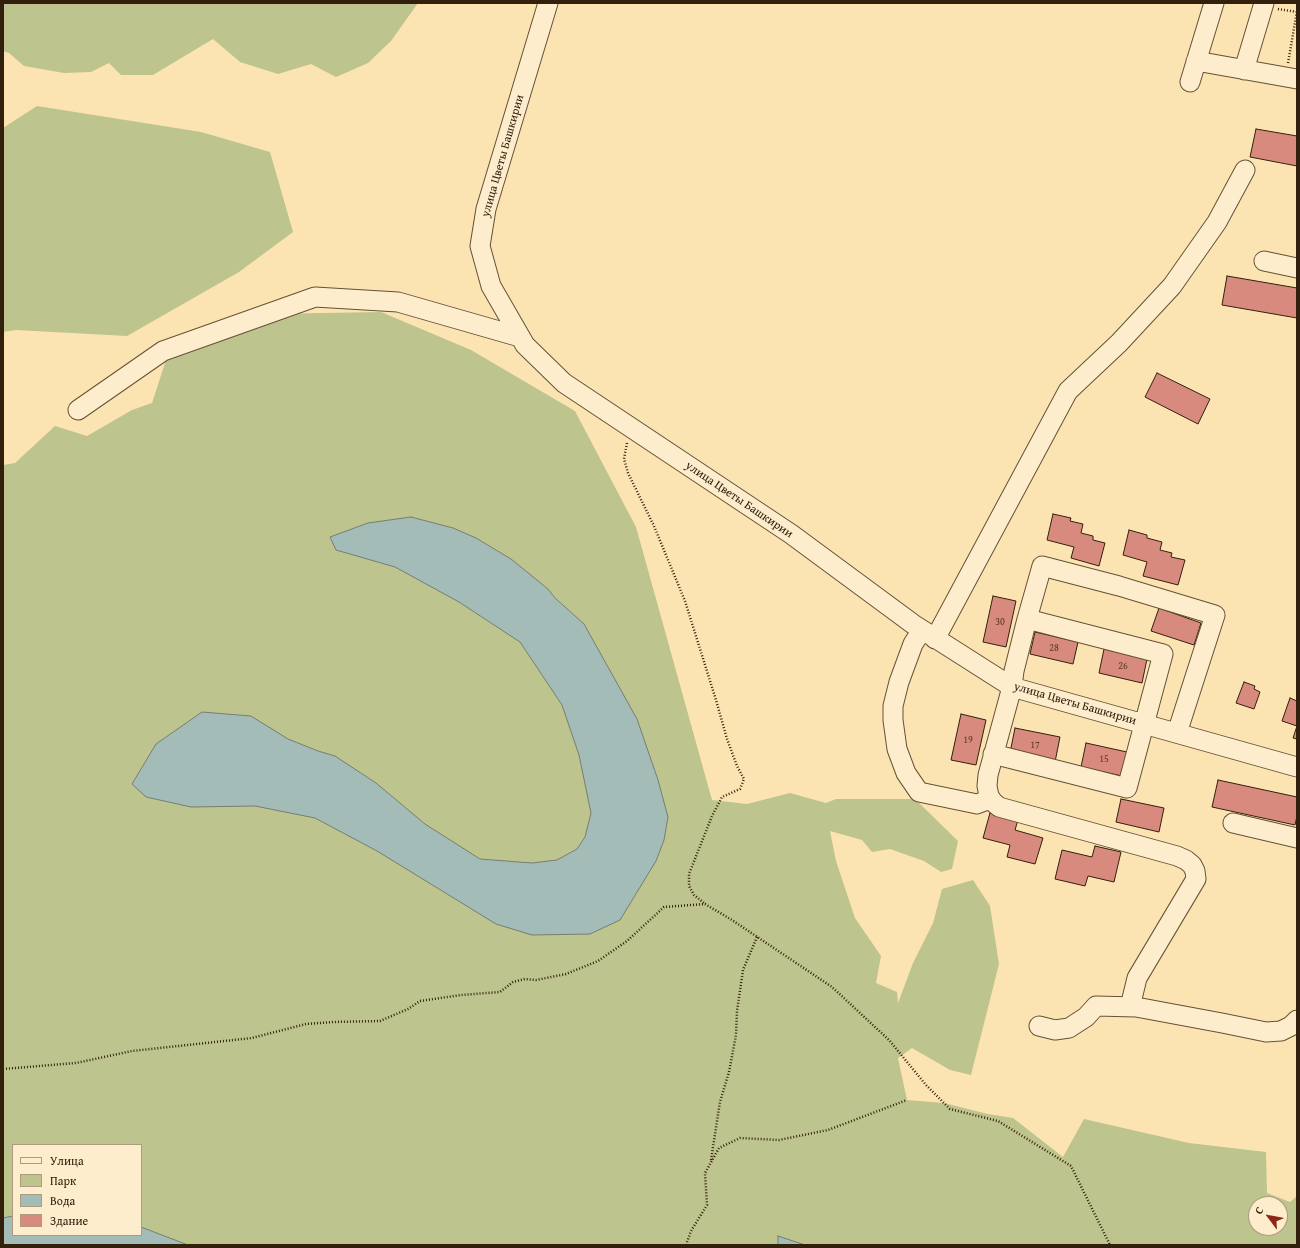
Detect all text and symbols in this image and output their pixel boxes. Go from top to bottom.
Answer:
street label: улица Цветы Башкирии [479,93,527,219]
street label: улица Цветы Башкирии [682,459,796,541]
house number: 30 [995,616,1005,628]
house number: 28 [1049,642,1059,654]
house number: 26 [1118,660,1128,672]
street label: улица Цветы Башкирии [1012,680,1138,728]
house number: 19 [963,734,973,746]
house number: 17 [1030,739,1040,751]
house number: 15 [1099,753,1109,765]
legend [12,1144,142,1236]
text: Улица [50,1152,84,1169]
text: Парк [50,1172,76,1189]
text: Вода [50,1192,75,1209]
north arrow [1248,1196,1288,1236]
text: С [1250,1203,1267,1217]
text: Здание [50,1212,88,1229]

